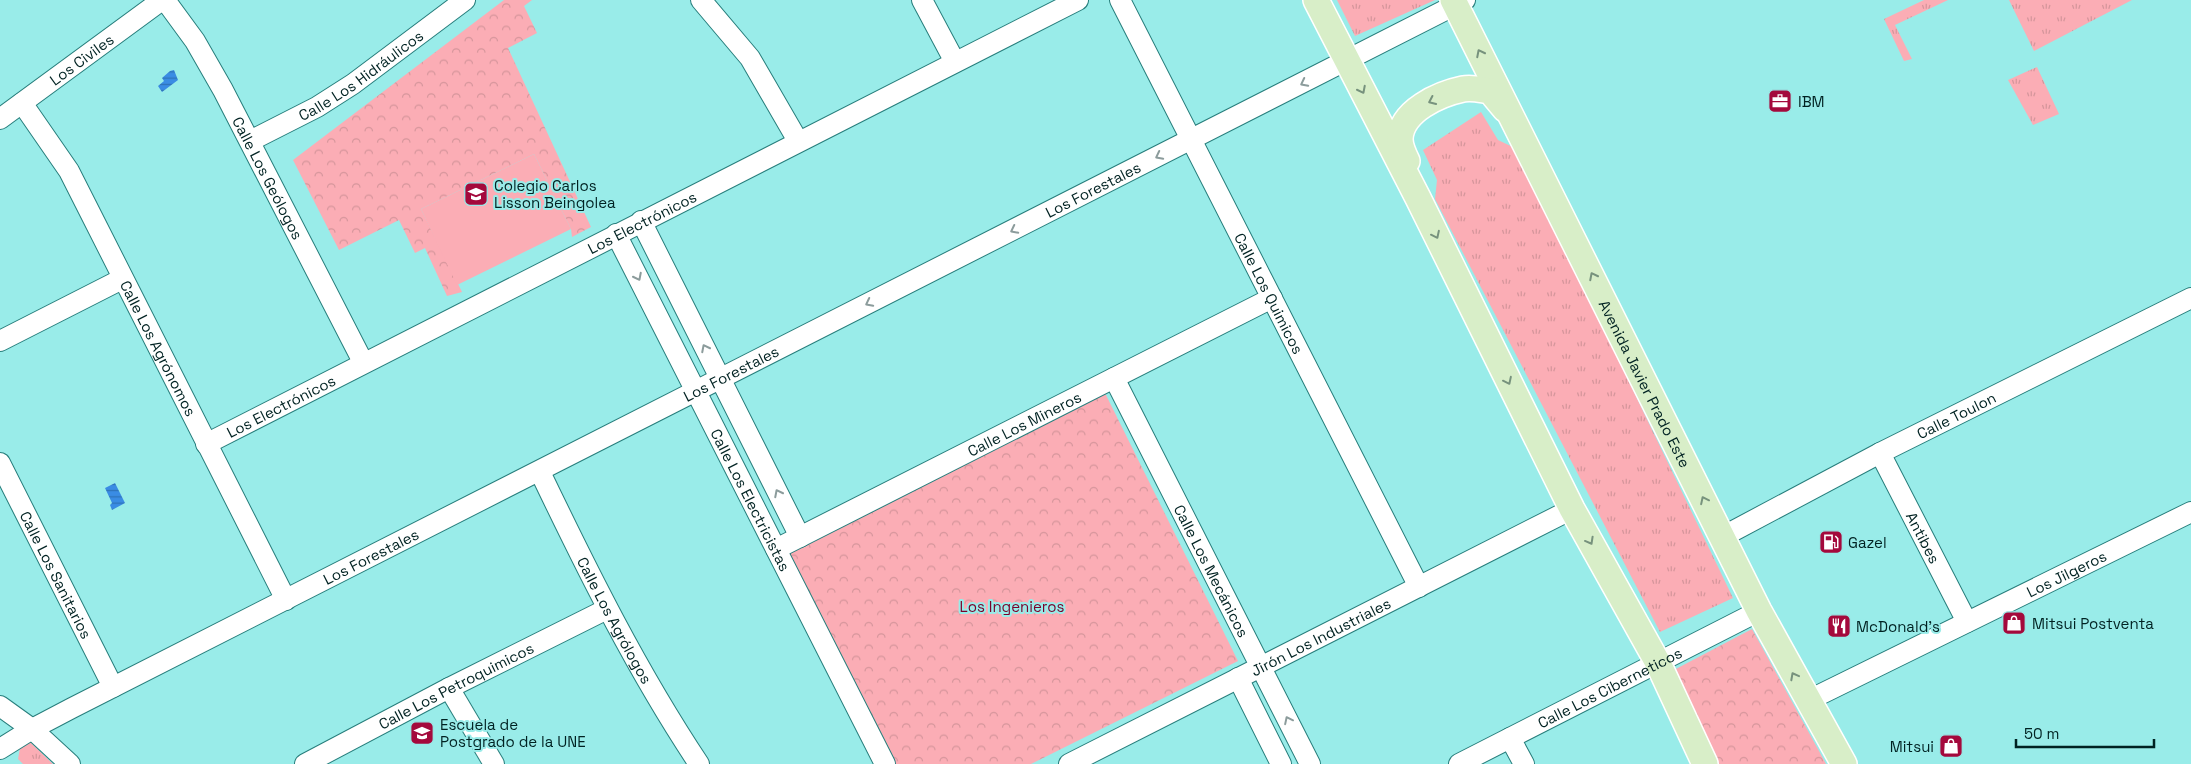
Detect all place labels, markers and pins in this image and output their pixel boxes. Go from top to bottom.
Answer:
office icon: IBM [1767,88,1793,114]
place label: IBM [1798,92,1825,111]
place label: Colegio Carlos Lisson Beingolea [494,176,616,212]
school or university icon: Colegio Carlos Lisson Beingolea [463,181,489,207]
fuel station icon: Gazel [1818,529,1844,555]
place label: Gazel [1848,533,1887,552]
shop icon: Mitsui Postventa [2001,610,2027,636]
restaurant icon: McDonald's [1826,613,1852,639]
place label: Mitsui Postventa [2032,614,2154,633]
place label: McDonald's [1856,617,1940,636]
place label: Escuela de Postgrado de la UNE [440,715,586,751]
school or university icon: Escuela de Postgrado de la UNE [409,720,435,746]
shop icon: Mitsui [1938,733,1964,759]
place label: Mitsui [1890,737,1934,756]

